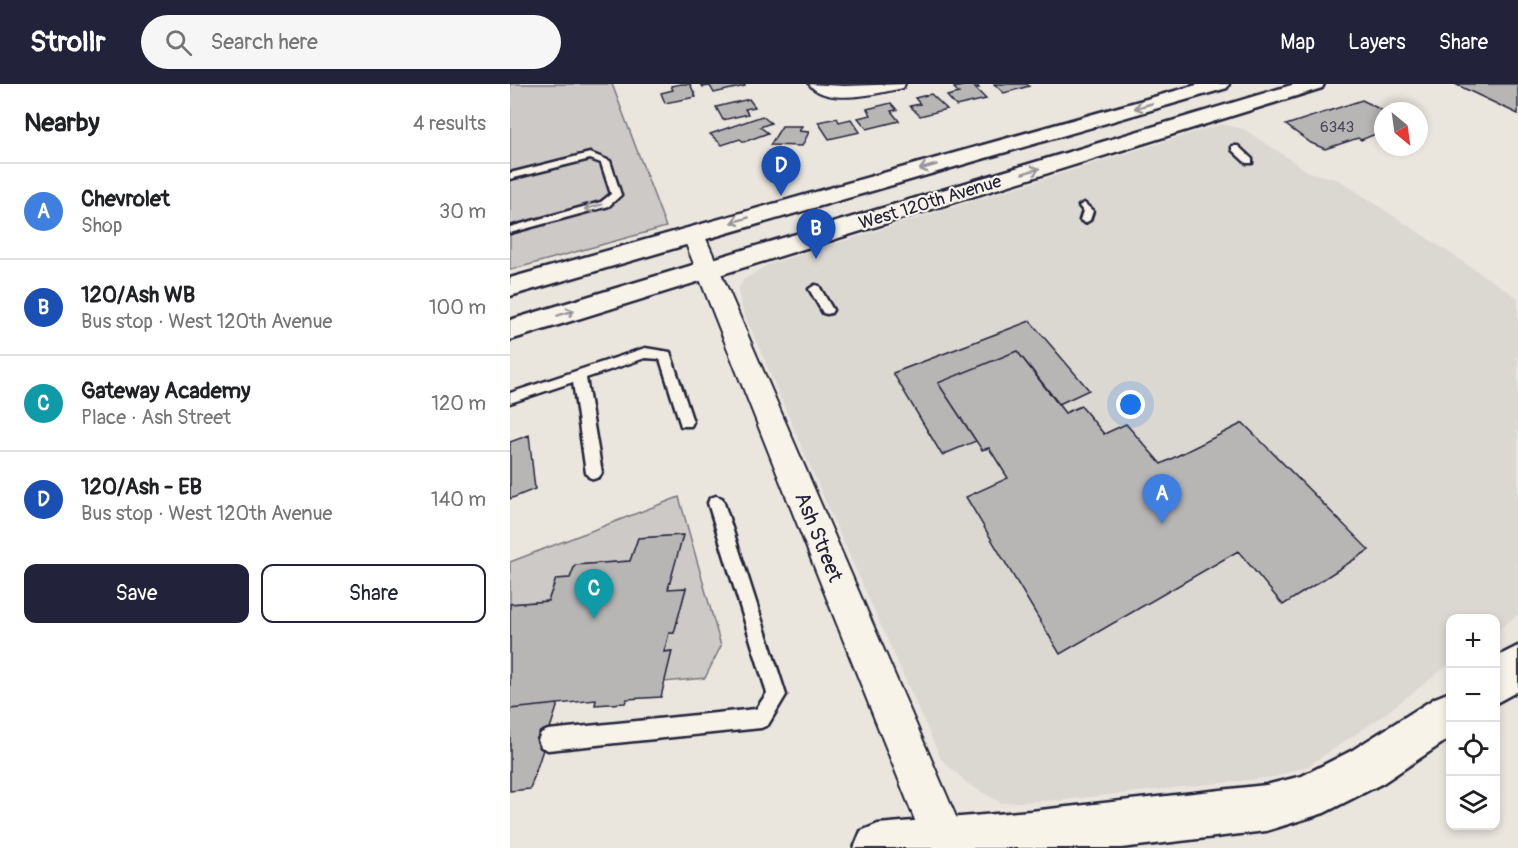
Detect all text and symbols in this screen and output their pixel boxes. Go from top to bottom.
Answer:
search box [141,15,561,69]
text: Strollr [30,25,105,60]
icon: search [162,26,195,59]
text: Search here [210,28,318,56]
text: Map [1280,29,1315,56]
text: Layers [1348,29,1406,56]
text: Share [1439,29,1488,56]
one-way arrow [1134,101,1153,112]
north arrow [1374,102,1428,156]
text: Nearby [24,107,100,139]
text: 4 results [413,111,486,136]
house number: 6343 [1320,118,1354,137]
pin: D [762,147,800,196]
one-way arrow [919,162,938,173]
one-way arrow [1021,165,1040,176]
street label: West 120th Avenue [856,170,1004,235]
text: Chevrolet [81,185,170,213]
text: A [37,199,50,224]
text: 30 m [439,199,486,224]
one-way arrow [583,202,602,214]
pin: B [796,210,836,259]
text: Shop [81,213,122,238]
one-way arrow [731,215,750,226]
text: 120/Ash WB [81,281,195,309]
text: B [38,295,49,320]
text: 100 m [429,295,486,320]
one-way arrow [556,307,575,318]
text: Bus stop · West 120th Avenue [81,309,332,334]
text: Gateway Academy [81,377,250,405]
your location [1116,390,1145,419]
text: C [37,391,50,416]
text: 120 m [431,391,486,416]
text: Place · Ash Street [81,405,231,430]
text: 120/Ash - EB [81,473,202,501]
pin: A [1142,474,1182,524]
text: D [37,487,50,512]
text: 140 m [431,487,486,512]
street label: Ash Street [788,488,849,586]
text: Bus stop · West 120th Avenue [81,501,332,526]
button: Save [24,564,249,623]
button: Share [261,564,486,623]
pin: C [574,570,614,619]
map controls [1446,614,1500,830]
button: + [1446,614,1500,668]
button: − [1446,668,1500,722]
button: locate [1446,722,1500,776]
button: layers [1446,776,1500,830]

